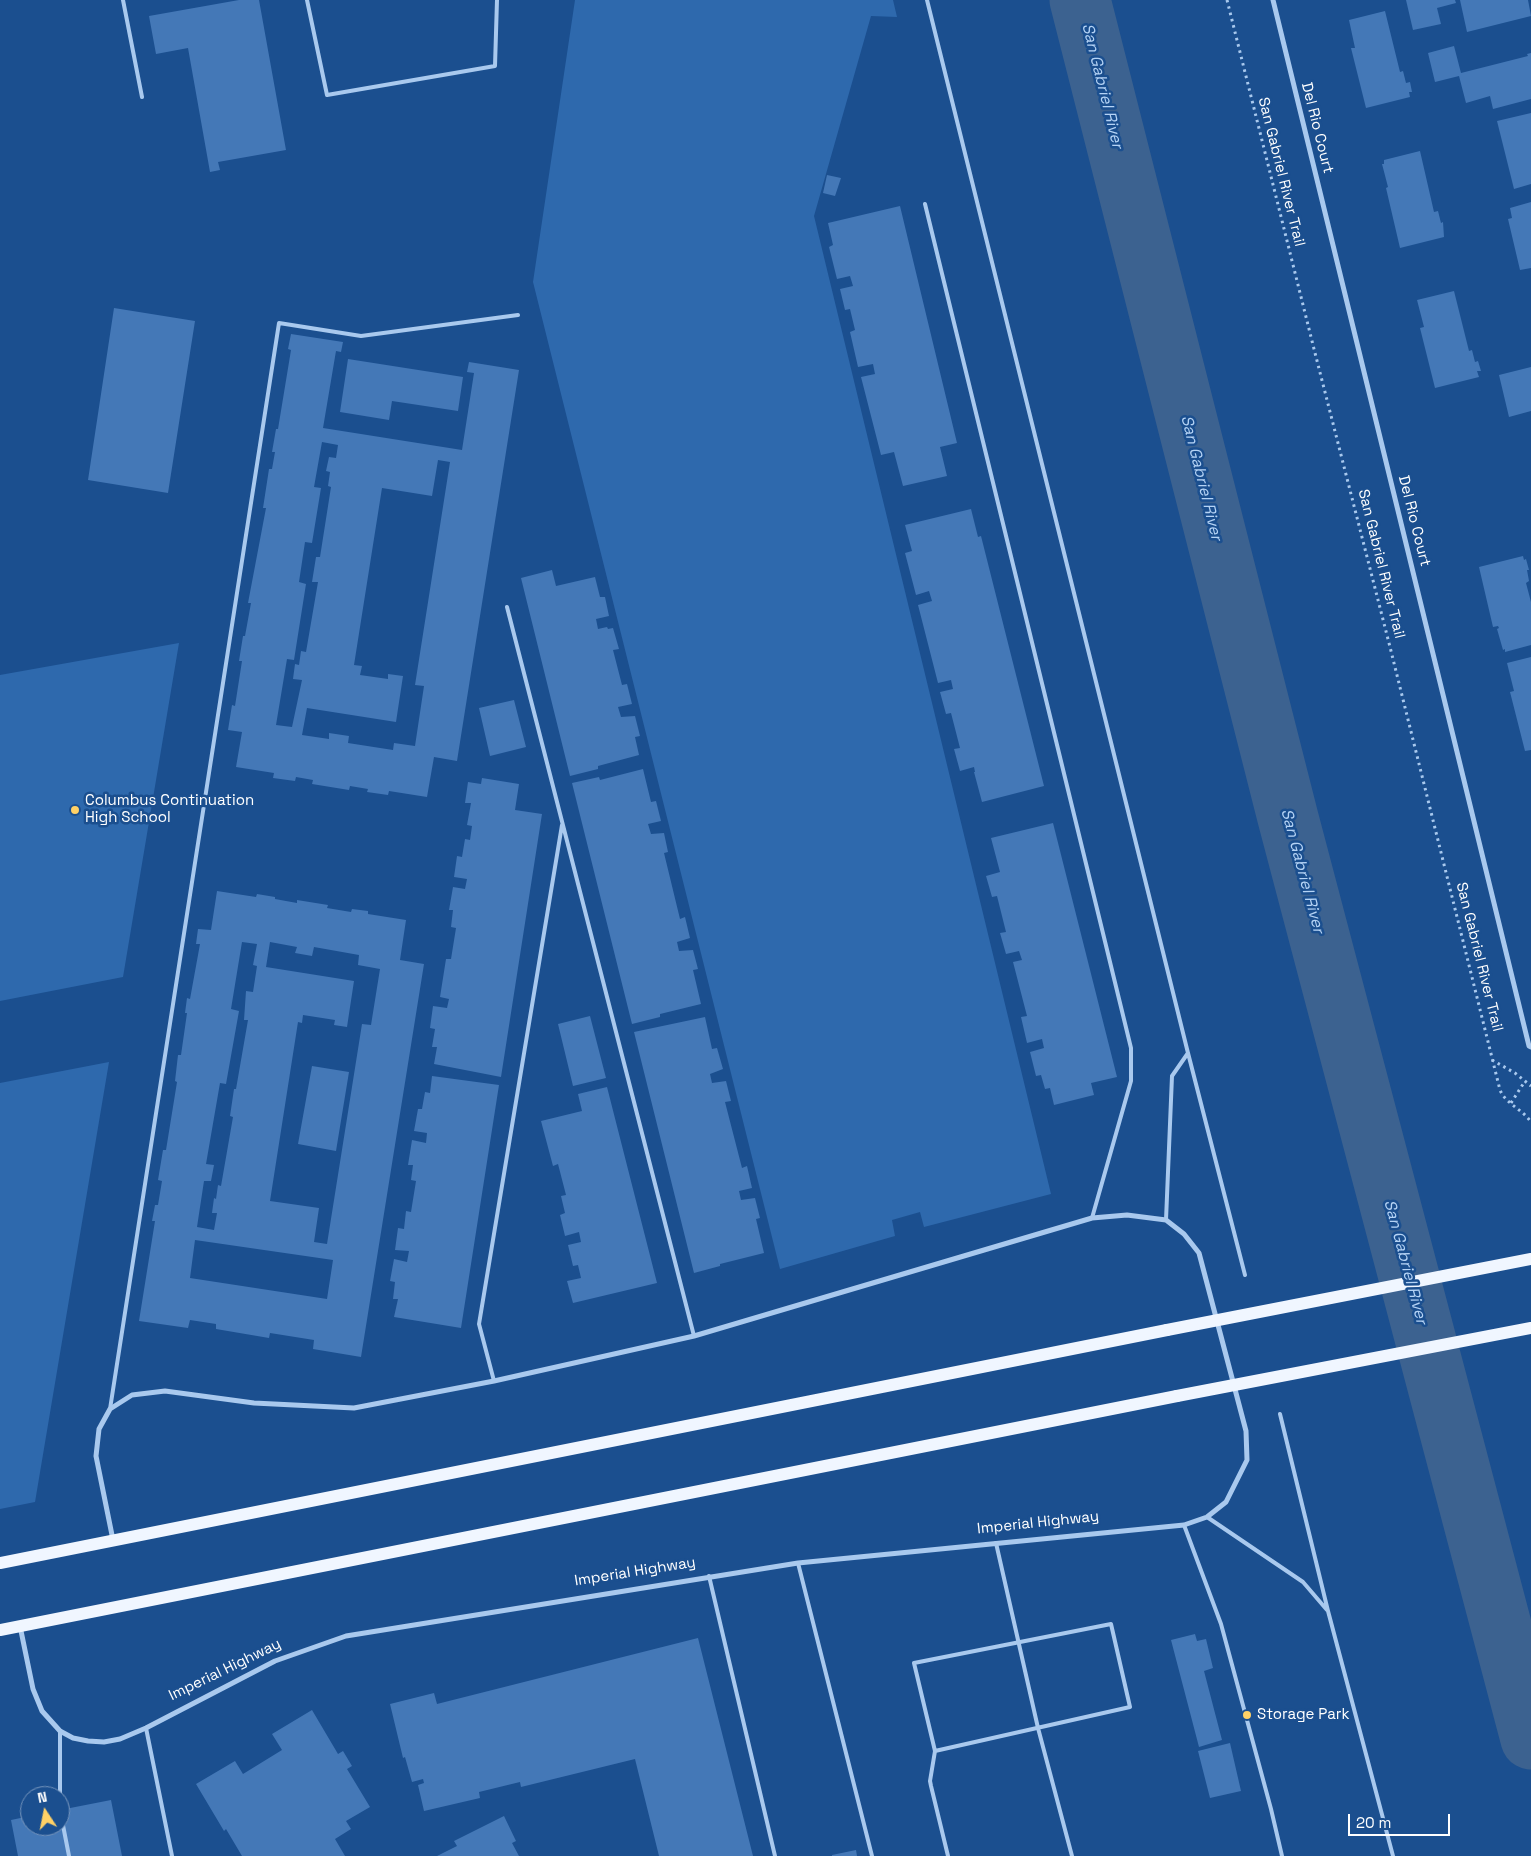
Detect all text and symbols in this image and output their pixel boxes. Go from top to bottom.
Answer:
water label: San Gabriel River [1077,21,1127,151]
street label: Del Rio Court [1297,81,1337,175]
street label: San Gabriel River Trail [1254,96,1308,248]
water label: San Gabriel River [1176,413,1226,543]
street label: Del Rio Court [1394,474,1434,568]
street label: San Gabriel River Trail [1354,488,1408,640]
place label: Columbus Continuation High School [85,792,254,827]
marker: Columbus Continuation High School [69,804,81,816]
water label: San Gabriel River [1276,807,1328,935]
street label: San Gabriel River Trail [1452,881,1506,1033]
water label: San Gabriel River [1379,1198,1431,1326]
street label: Imperial Highway [976,1508,1100,1538]
street label: Imperial Highway [573,1554,697,1590]
street label: Imperial Highway [166,1635,284,1705]
place label: Storage Park [1257,1706,1349,1724]
marker: Storage Park [1241,1709,1253,1721]
north arrow [20,1786,70,1836]
text: N [36,1788,49,1807]
scale bar [1351,1804,1454,1836]
text: 20 m [1356,1813,1391,1832]

